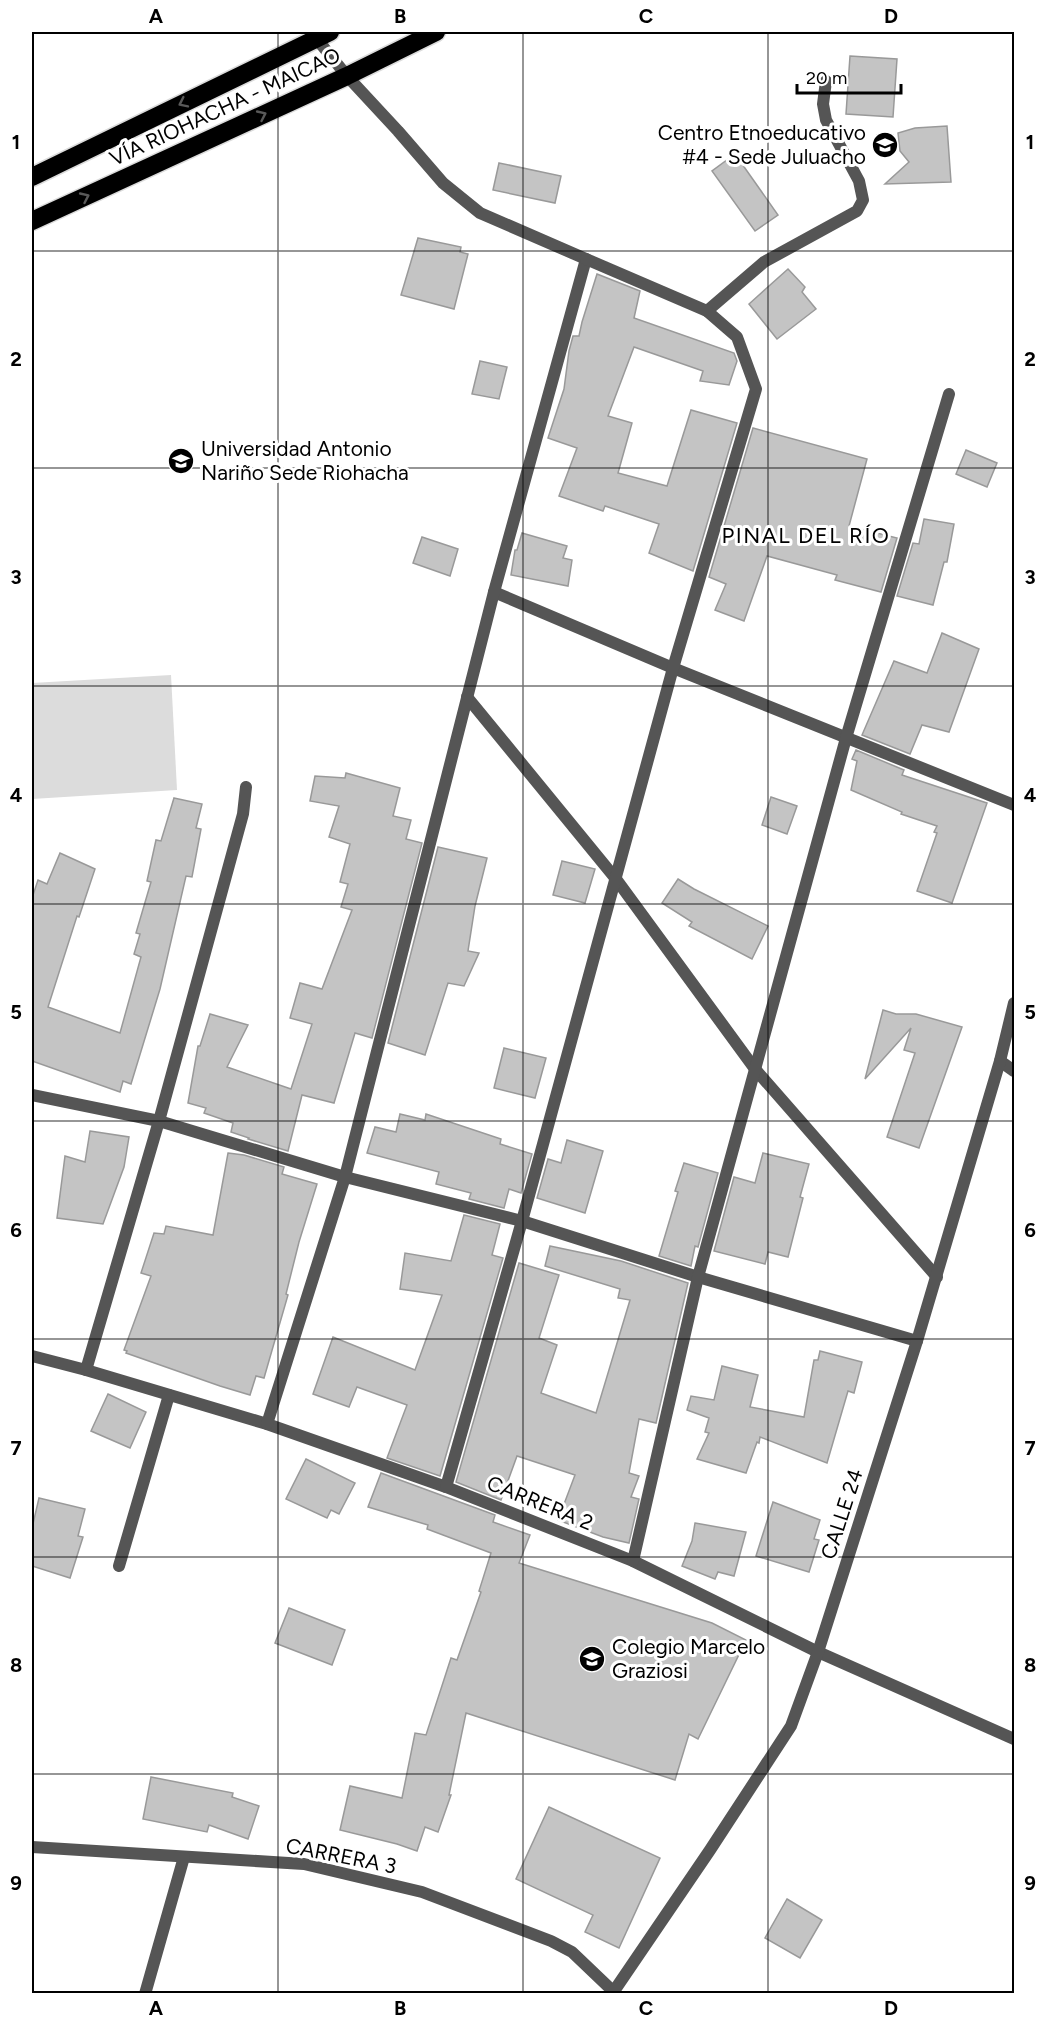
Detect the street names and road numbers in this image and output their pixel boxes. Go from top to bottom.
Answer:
street label: VÍA RIOHACHA - MAICAO [106,42,344,171]
street label: CALLE 24 [815,1465,868,1562]
street label: CARRERA 2 [483,1470,597,1535]
street label: CARRERA 3 [284,1833,398,1878]

